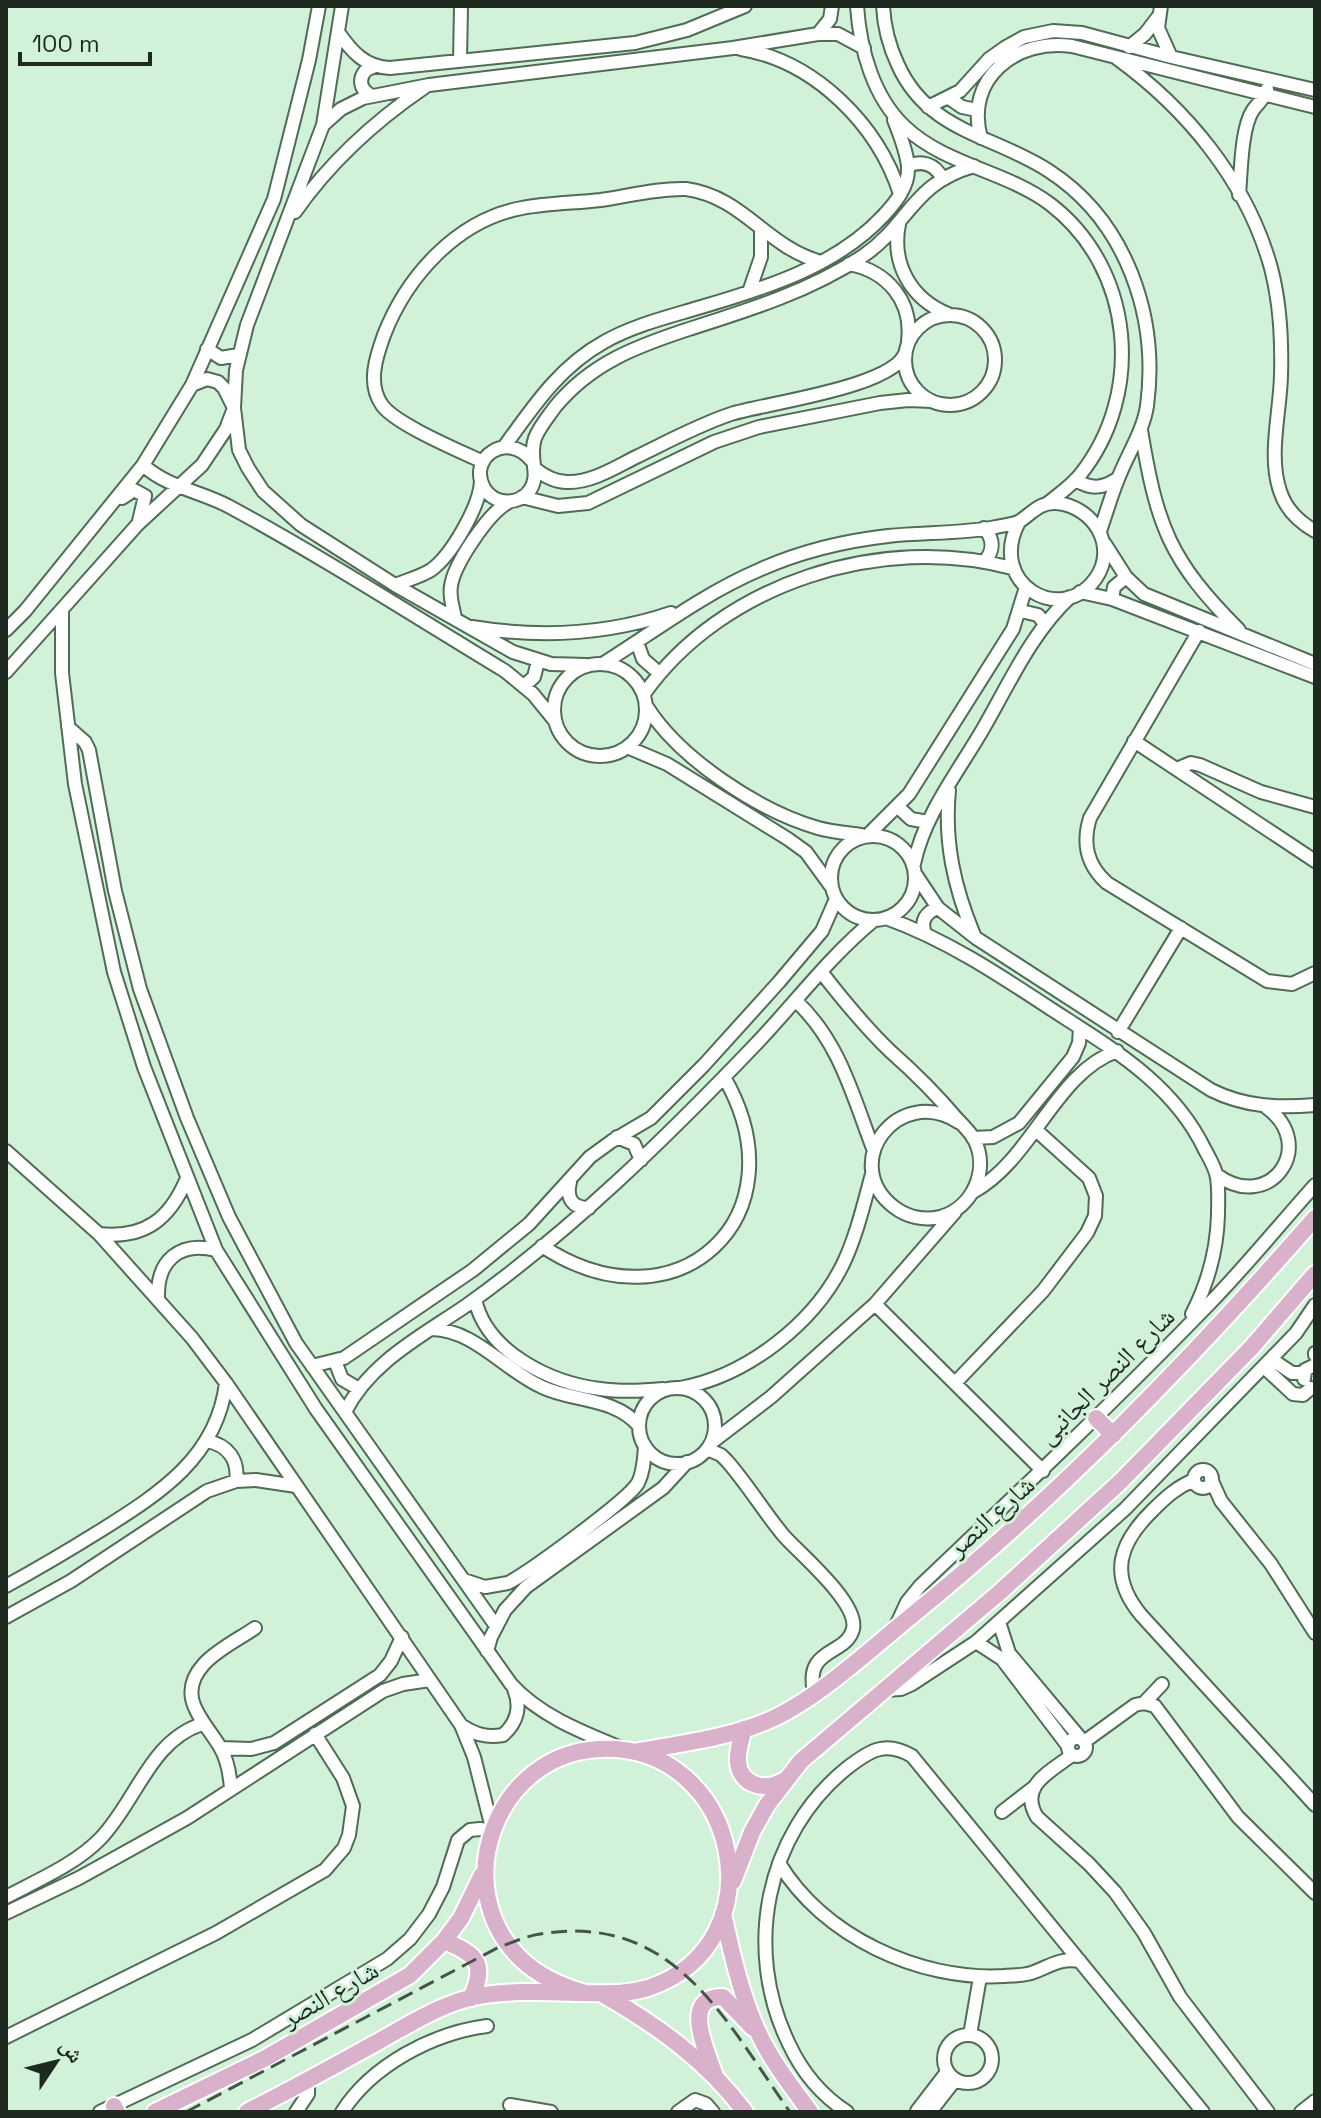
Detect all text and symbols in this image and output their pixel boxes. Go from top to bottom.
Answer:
scale bar [20,16,150,66]
text: 100 m [32,28,100,59]
street label: شارع النصر الجانبى [1030,1300,1182,1452]
street label: شارع النصر [939,1468,1042,1565]
street label: شارع النصر [275,1953,384,2036]
north arrow [16,2022,96,2102]
text: ش [54,2033,91,2068]

